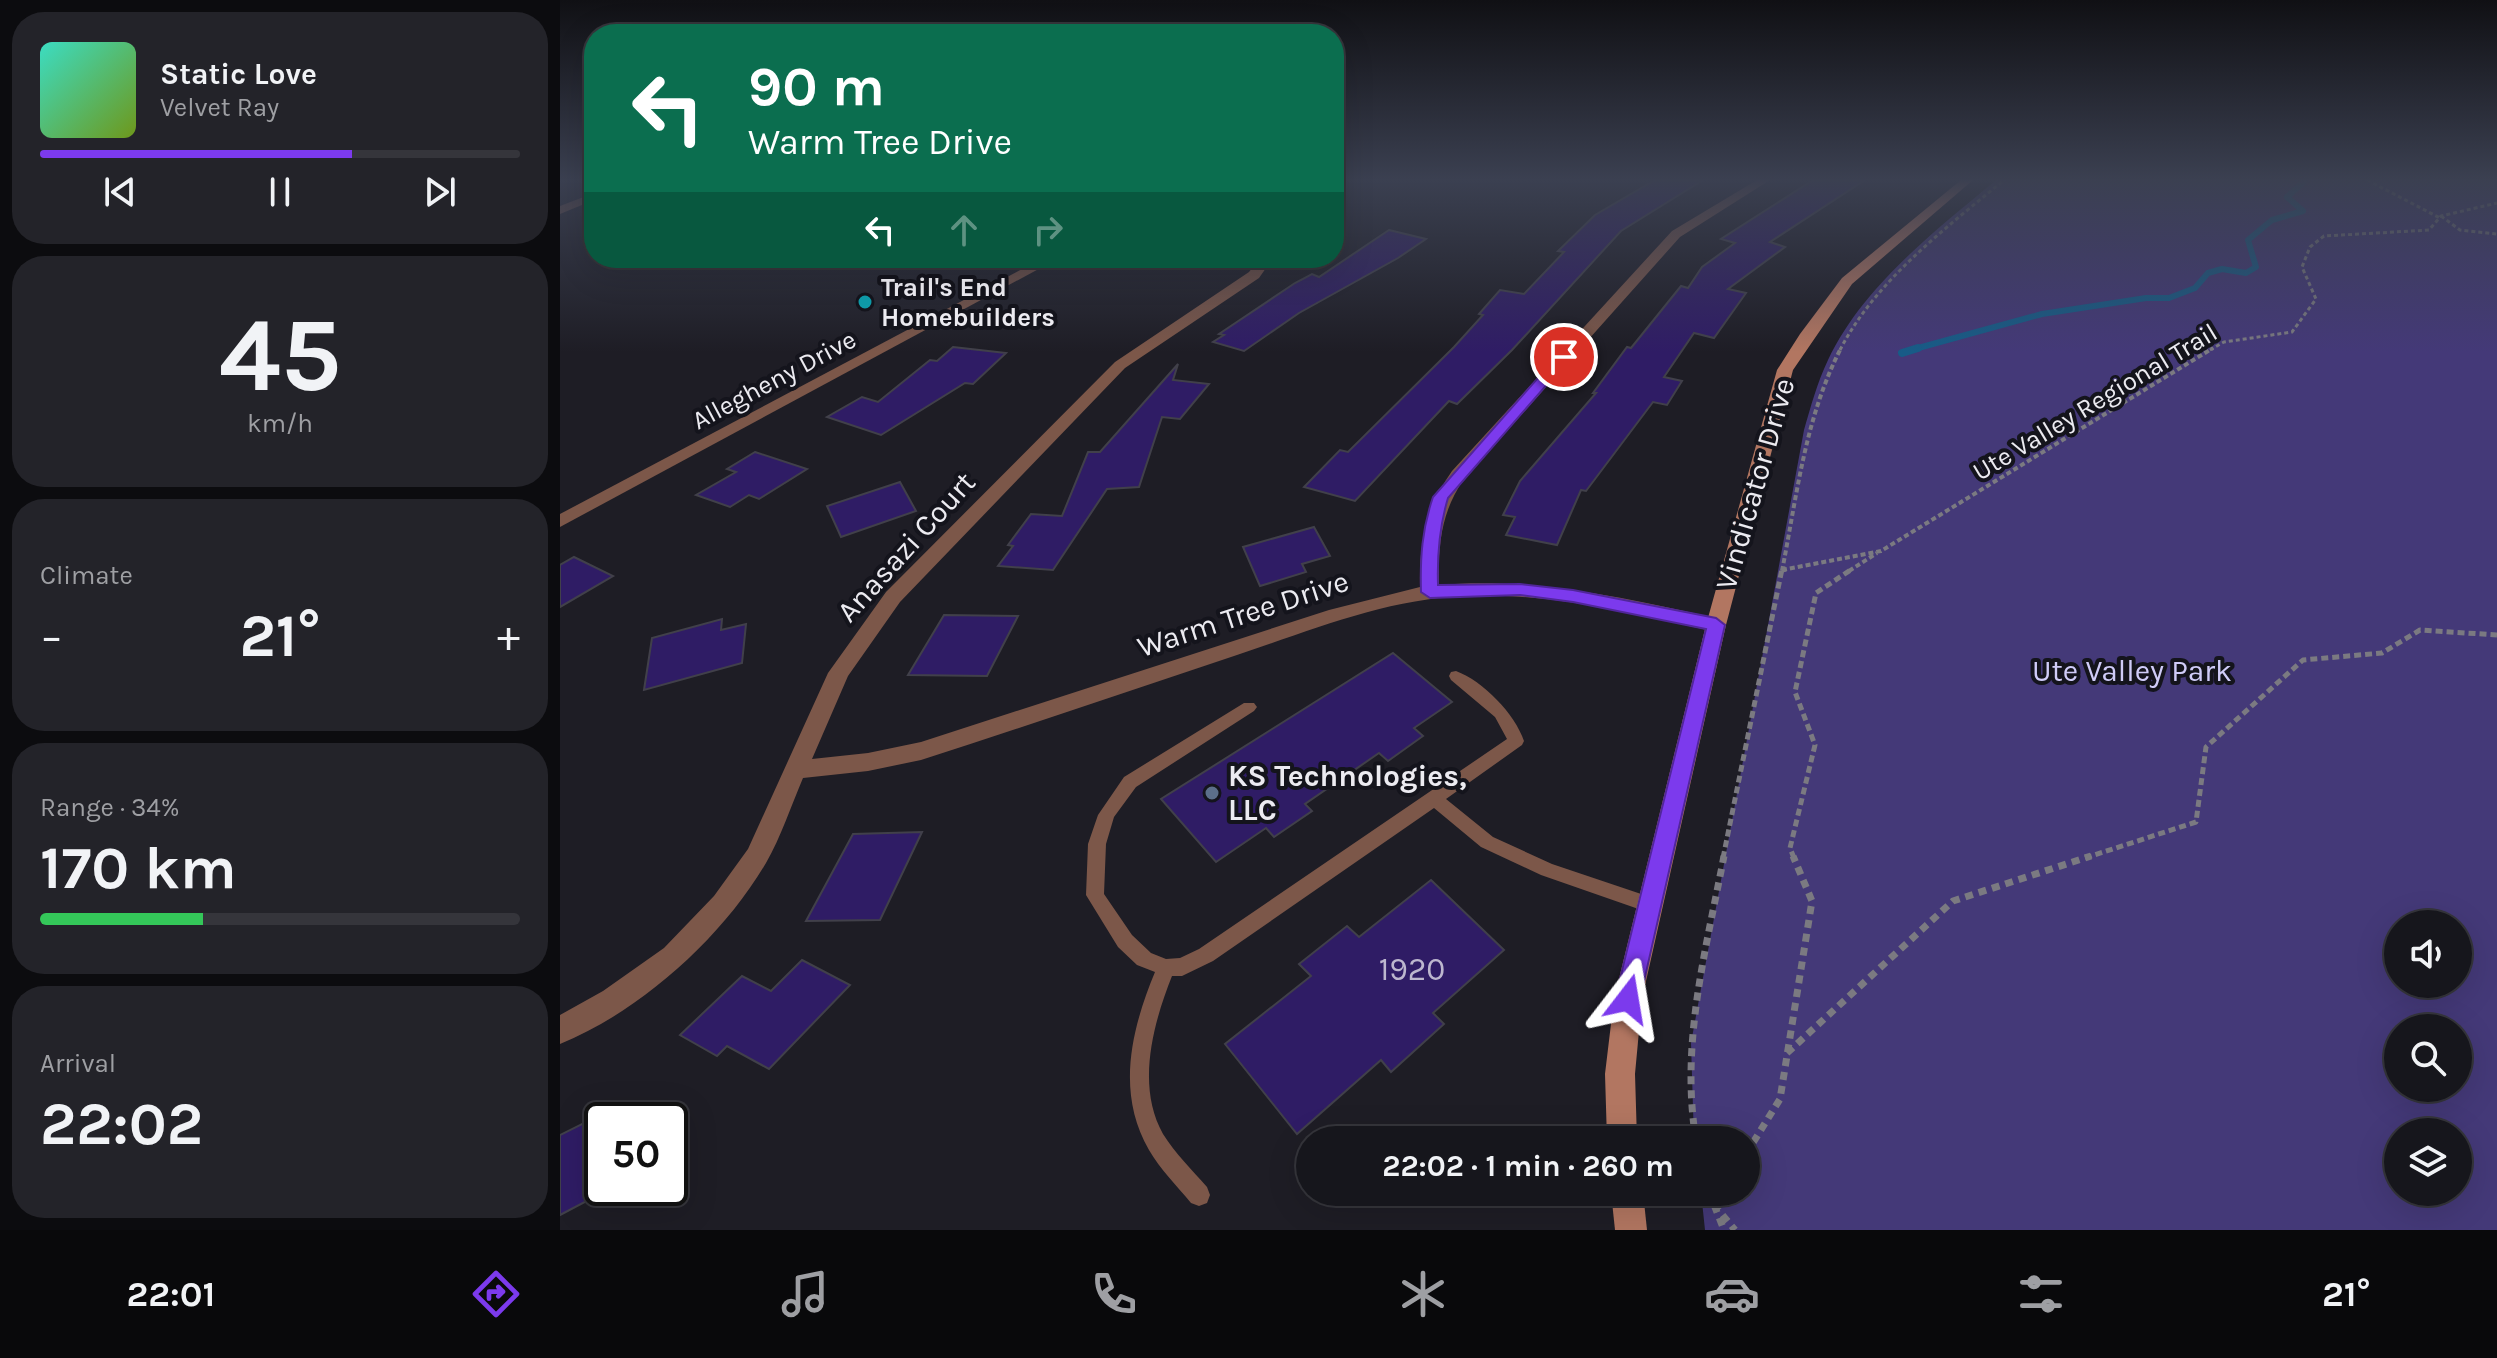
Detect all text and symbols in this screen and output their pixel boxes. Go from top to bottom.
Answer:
text: 90 m [748,54,885,119]
text: Static Love [160,56,317,92]
icon: left [616,56,720,160]
text: Velvet Ray [160,92,279,123]
text: Warm Tree Drive [748,121,1012,163]
icon: previous [98,170,142,214]
icon: pause [258,170,302,214]
icon: next [418,170,462,214]
icon: left [858,208,902,252]
icon: ahead [942,208,986,252]
icon: right [1026,208,1070,252]
place label: Trail's End Homebuilders [881,272,1055,333]
marker: Trail's End Homebuilders [856,293,874,311]
text: 45 [219,295,341,416]
street label: Ute Valley Regional Trail [1967,317,2223,487]
pin [1530,323,1598,391]
street label: Allegheny Drive [687,324,861,436]
icon: arrive [1542,335,1586,379]
street label: Vindicator Drive [1708,374,1802,594]
text: km/h [247,408,313,439]
street label: Anasazi Court [829,465,983,629]
text: Climate [40,560,133,591]
street label: Warm Tree Drive [1133,563,1353,665]
text: 21° [240,601,321,671]
text: − [40,611,63,662]
text: + [497,611,520,662]
park label: Ute Valley Park [2032,653,2232,689]
place label: KS Technologies, LLC [1228,758,1467,828]
marker: KS Technologies, LLC [1203,784,1221,802]
text: Range · 34% [40,792,180,823]
text: 170 km [40,833,237,903]
map controls [2384,910,2472,1206]
button: sound [2384,910,2472,998]
house number: 1920 [1379,951,1445,988]
position arrow [1586,957,1670,1041]
button: search [2384,1014,2472,1102]
text: Arrival [40,1048,116,1079]
text: 22:02 [40,1089,203,1159]
speed limit sign: 50 [584,1102,688,1206]
button: layers [2384,1118,2472,1206]
text: 22:02 · 1 min · 260 m [1382,1148,1674,1184]
icon: directions [468,1266,524,1322]
icon: music [777,1266,833,1322]
icon: phone [1086,1266,1142,1322]
icon: climate [1395,1266,1451,1322]
icon: car [1704,1266,1760,1322]
icon: filters [2013,1266,2069,1322]
text: 22:01 [126,1273,215,1315]
text: 21° [2322,1273,2371,1315]

